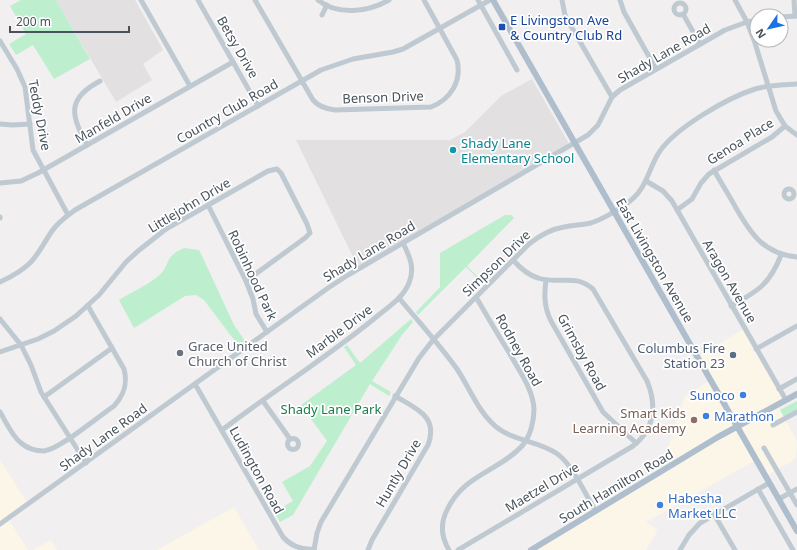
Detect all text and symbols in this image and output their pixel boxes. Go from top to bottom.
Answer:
scale bar [10,8,129,34]
north arrow [749,8,789,48]
place label: E Livingston Ave & Country Club Rd [510,11,622,44]
text: 200 m [16,13,51,30]
street label: Betsy Drive [213,13,263,81]
street label: Shady Lane Road [614,19,714,87]
marker: E Livingston Ave & Country Club Rd [497,22,507,32]
text: N [752,26,769,42]
street label: Country Club Road [173,75,281,147]
street label: Teddy Drive [24,78,56,152]
street label: Benson Drive [342,87,424,107]
street label: Manfeld Drive [71,89,155,147]
street label: Genoa Place [703,113,777,169]
place label: Shady Lane Elementary School [461,134,574,167]
marker: Shady Lane Elementary School [448,145,458,155]
street label: Littlejohn Drive [144,173,234,237]
street label: East Livingston Avenue [612,195,698,325]
street label: Shady Lane Road [320,216,418,286]
street label: Simpson Drive [458,226,534,300]
street label: Robinhood Park [224,227,282,323]
street label: Aragon Avenue [699,236,761,326]
street label: Marble Drive [302,300,376,362]
street label: Grimsby Road [553,310,611,394]
street label: Rodney Road [492,311,546,389]
place label: Grace United Church of Christ [188,337,287,370]
place label: Columbus Fire Station 23 [637,339,725,372]
marker: Grace United Church of Christ [175,348,185,358]
marker: Columbus Fire Station 23 [728,350,738,360]
place label: Sunoco [690,386,735,404]
marker: Sunoco [738,390,748,400]
street label: Shady Lane Road [55,399,151,475]
park label: Shady Lane Park [281,400,381,418]
place label: Smart Kids Learning Academy [572,404,686,437]
place label: Marathon [714,407,774,425]
marker: Marathon [701,411,711,421]
marker: Smart Kids Learning Academy [689,415,699,425]
street label: Ludington Road [226,423,288,517]
street label: Huntly Drive [371,436,425,510]
street label: South Hamilton Road [556,445,676,527]
street label: Maetzel Drive [502,458,582,516]
place label: Habesha Market LLC [668,489,736,522]
marker: Habesha Market LLC [655,500,665,510]

